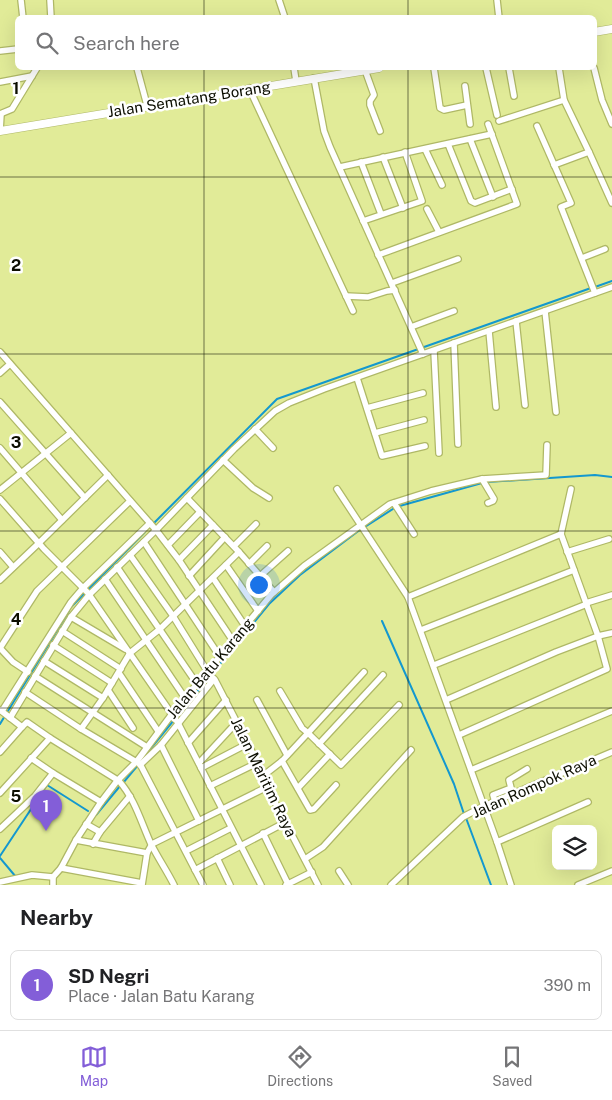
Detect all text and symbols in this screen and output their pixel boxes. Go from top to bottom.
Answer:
search box [15,15,597,70]
icon: search [33,29,61,57]
text: Search here [73,32,180,54]
street label: Jalan Sematang Borang [106,78,272,120]
text: 1 [13,79,19,98]
text: 2 [11,256,21,275]
text: 3 [11,433,21,452]
your location [246,572,272,598]
text: 4 [11,610,22,629]
street label: Jalan Batu Karang [163,614,257,722]
street label: Jalan Maritim Raya [228,715,300,839]
street label: Jalan Rompok Raya [469,751,599,821]
text: 5 [11,787,22,806]
pin: 1 [30,790,62,831]
map controls [552,825,597,870]
button: layers [552,825,597,870]
text: Nearby [20,905,93,930]
text: SD Negri [68,965,149,987]
text: 1 [34,976,40,995]
text: 390 m [544,976,591,995]
text: Place · Jalan Batu Karang [68,987,255,1006]
tab: Map [80,1043,108,1089]
tab: Directions [267,1043,333,1089]
tab: Saved [492,1043,532,1089]

